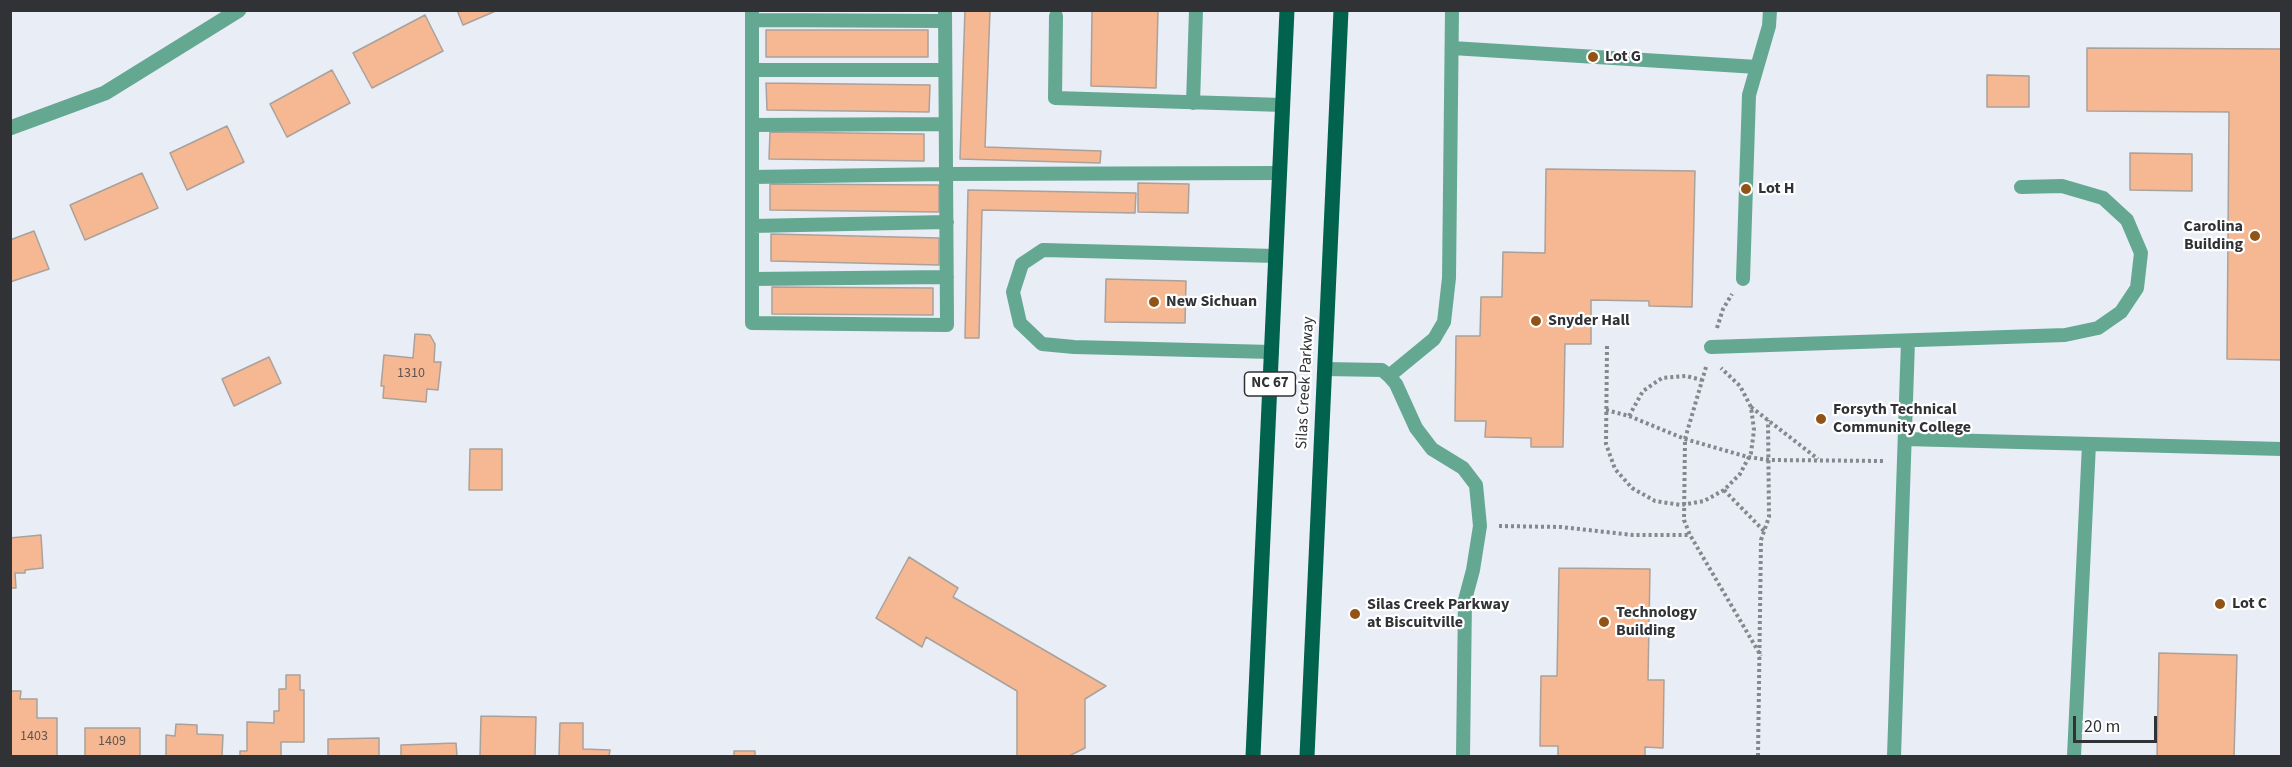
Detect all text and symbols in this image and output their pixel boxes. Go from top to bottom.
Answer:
place label: Lot G [1605,47,1641,67]
marker: Lot G [1586,50,1600,64]
place label: Lot H [1758,179,1795,199]
marker: Lot H [1739,182,1753,196]
place label: Carolina Building [2184,217,2243,255]
marker: Carolina Building [2248,229,2262,243]
place label: New Sichuan [1166,292,1257,312]
marker: New Sichuan [1147,295,1161,309]
place label: Snyder Hall [1548,311,1630,331]
marker: Snyder Hall [1529,314,1543,328]
street label: Silas Creek Parkway [1293,316,1319,450]
house number: 1310 [397,366,425,382]
road number: NC 67 [1244,372,1296,396]
place label: Forsyth Technical Community College [1833,400,1971,438]
marker: Forsyth Technical Community College [1814,412,1828,426]
place label: Lot C [2232,594,2267,614]
place label: Silas Creek Parkway at Biscuitville [1367,595,1509,633]
marker: Lot C [2213,597,2227,611]
place label: Technology Building [1616,603,1697,641]
marker: Silas Creek Parkway at Biscuitville [1348,607,1362,621]
marker: Technology Building [1597,615,1611,629]
scale bar [2076,704,2160,742]
text: 20 m [2084,714,2120,739]
house number: 1403 [20,729,48,745]
house number: 1409 [98,734,126,750]

